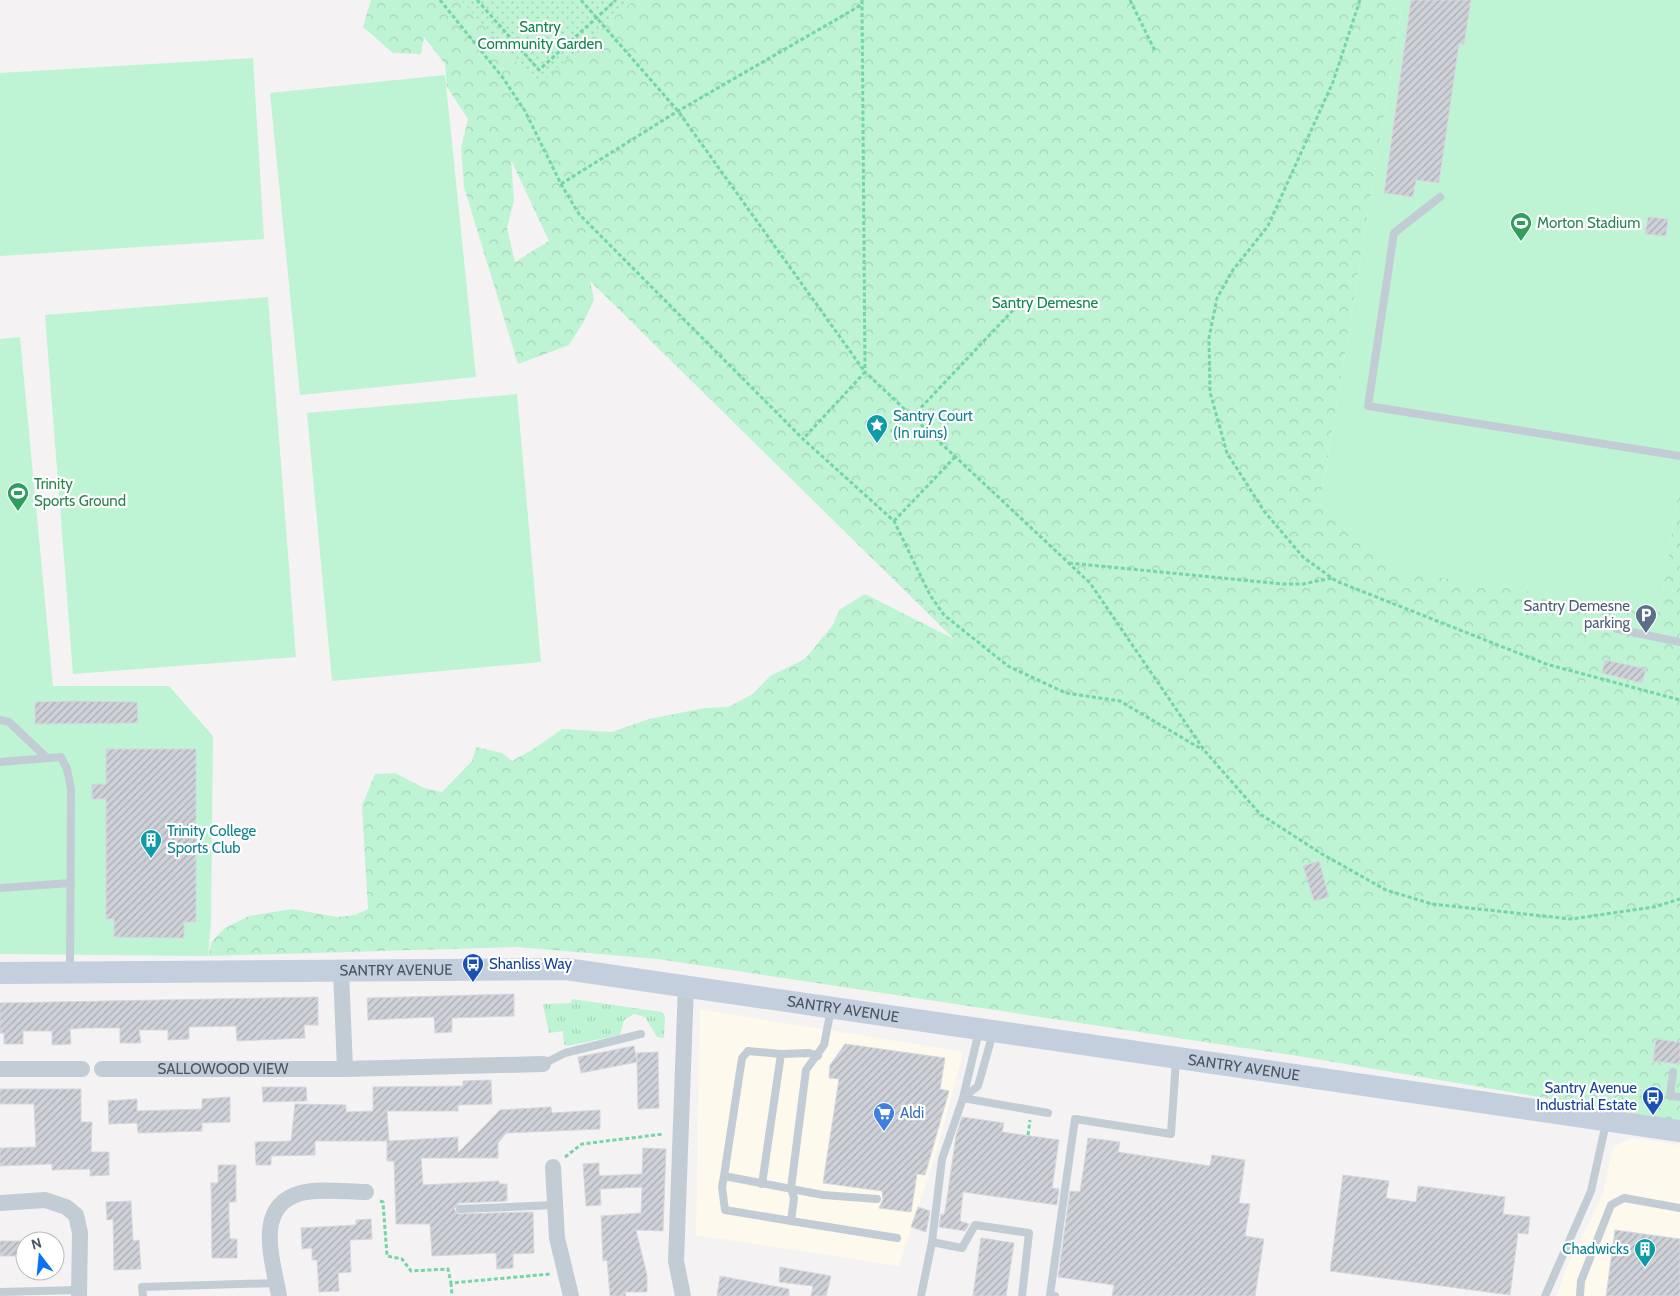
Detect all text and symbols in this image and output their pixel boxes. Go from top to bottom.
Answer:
park label: Santry Community Garden [477,18,603,53]
sports icon: Morton Stadium [1509,211,1533,242]
place label: Morton Stadium [1537,214,1640,232]
park label: Santry Demesne [992,294,1099,312]
place label: Santry Court (In ruins) [893,407,973,442]
place icon: Santry Court (In ruins) [865,413,889,444]
place label: Trinity Sports Ground [34,475,126,510]
sports icon: Trinity Sports Ground [6,481,30,512]
place label: Santry Demesne parking [1523,597,1631,632]
parking icon: Santry Demesne parking [1634,603,1658,634]
place label: Trinity College Sports Club [167,822,257,857]
building icon: Trinity College Sports Club [139,828,163,859]
bus stop icon: Shanliss Way [461,952,485,983]
place label: Shanliss Way [489,955,572,973]
street label: SANTRY AVENUE [339,961,453,980]
street label: SANTRY AVENUE [786,992,900,1026]
street label: SANTRY AVENUE [1187,1051,1301,1085]
street label: SALLOWOOD VIEW [157,1060,289,1078]
place label: Santry Avenue Industrial Estate [1536,1079,1637,1114]
bus stop icon: Santry Avenue Industrial Estate [1641,1085,1665,1116]
supermarket icon: Aldi [872,1101,896,1132]
place label: Aldi [900,1104,924,1122]
north arrow [15,1231,65,1281]
text: N [29,1233,44,1254]
building icon: Chadwicks [1633,1237,1657,1268]
place label: Chadwicks [1562,1240,1629,1258]

